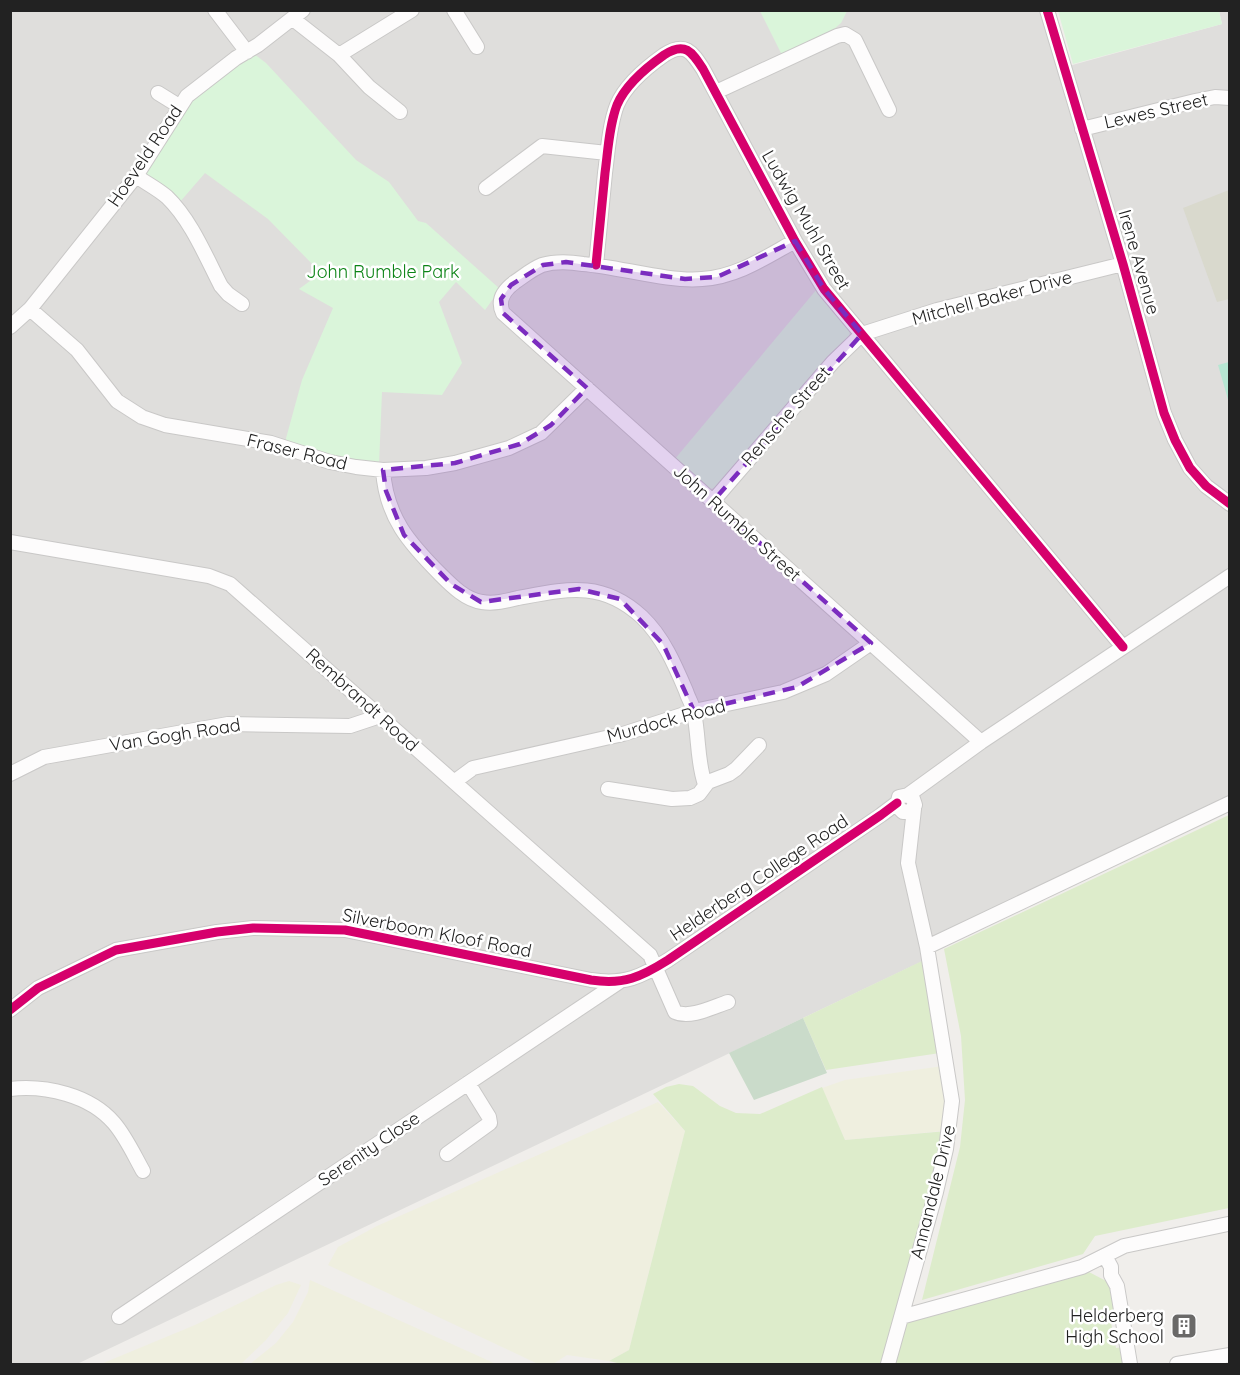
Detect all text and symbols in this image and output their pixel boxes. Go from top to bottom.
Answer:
street label: Lewes Street [1102,87,1210,134]
street label: Hoeveld Road [102,100,187,211]
street label: Ludwig Muhl Street [757,146,856,294]
street label: Irene Avenue [1114,207,1165,317]
park label: John Rumble Park [306,260,460,283]
street label: Mitchell Baker Drive [909,265,1074,330]
street label: Rensche Street [736,361,835,470]
street label: Fraser Road [244,428,350,475]
street label: John Rumble Street [669,459,806,586]
street label: Rembrandt Road [301,643,424,756]
street label: Murdock Road [604,694,728,747]
street label: Van Gogh Road [108,713,242,756]
street label: Helderberg College Road [665,809,852,946]
street label: Silverboom Kloof Road [341,903,534,962]
street label: Serenity Close [314,1106,424,1191]
street label: Annandale Drive [905,1122,960,1262]
place label: Helderberg High School [1065,1304,1164,1348]
building icon: Helderberg High School [1169,1311,1199,1341]

